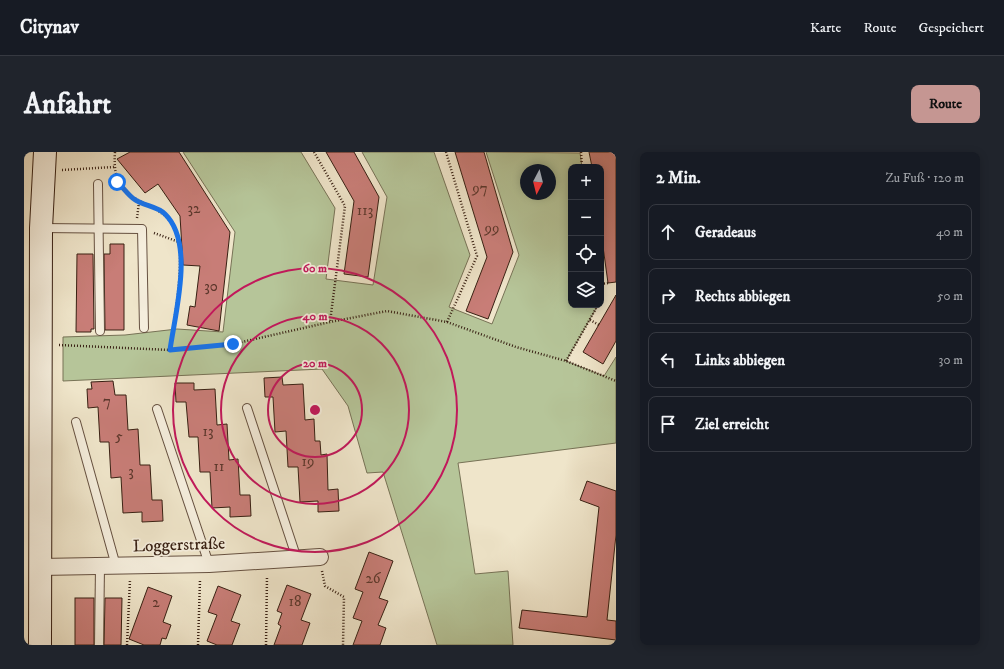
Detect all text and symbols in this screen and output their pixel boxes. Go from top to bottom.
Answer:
text: Citynav [20,16,79,39]
text: Karte [810,19,841,37]
text: Route [863,19,896,37]
text: Gespeichert [918,19,984,37]
button: Route [911,85,980,123]
text: Anfahrt [24,87,111,122]
north arrow [520,164,556,200]
map controls [568,164,604,308]
button: + [568,164,604,200]
text: 2 Min. [656,167,701,189]
text: Zu Fuß · 120 m [885,170,964,186]
route start [108,173,126,191]
house number: 97 [471,179,488,198]
house number: 32 [188,199,201,218]
button: − [568,200,604,236]
house number: 113 [357,201,373,220]
house number: 99 [484,219,499,238]
icon: ahead [657,221,679,243]
text: Geradeaus [695,223,756,242]
text: 40 m [936,224,963,240]
button: locate [568,236,604,272]
text: 60 m [303,261,327,276]
button: layers [568,272,604,308]
house number: 30 [204,277,218,296]
icon: right [657,285,679,307]
text: Rechts abbiegen [695,287,790,306]
text: 50 m [937,288,963,304]
text: 40 m [302,309,327,324]
route end [224,335,242,353]
icon: left [657,349,679,371]
text: Links abbiegen [695,351,785,370]
text: 30 m [939,352,963,368]
text: 20 m [303,356,327,371]
house number: 7 [103,392,111,411]
centre of rings [308,403,322,417]
icon: arrive [657,413,679,435]
text: Ziel erreicht [695,415,769,434]
house number: 13 [202,422,214,441]
house number: 5 [115,427,123,446]
house number: 19 [302,452,314,471]
house number: 11 [213,457,225,476]
house number: 3 [128,462,134,481]
street label: Loggerstraße [132,532,226,558]
house number: 26 [365,569,382,588]
house number: 18 [288,592,302,611]
house number: 2 [152,593,160,612]

